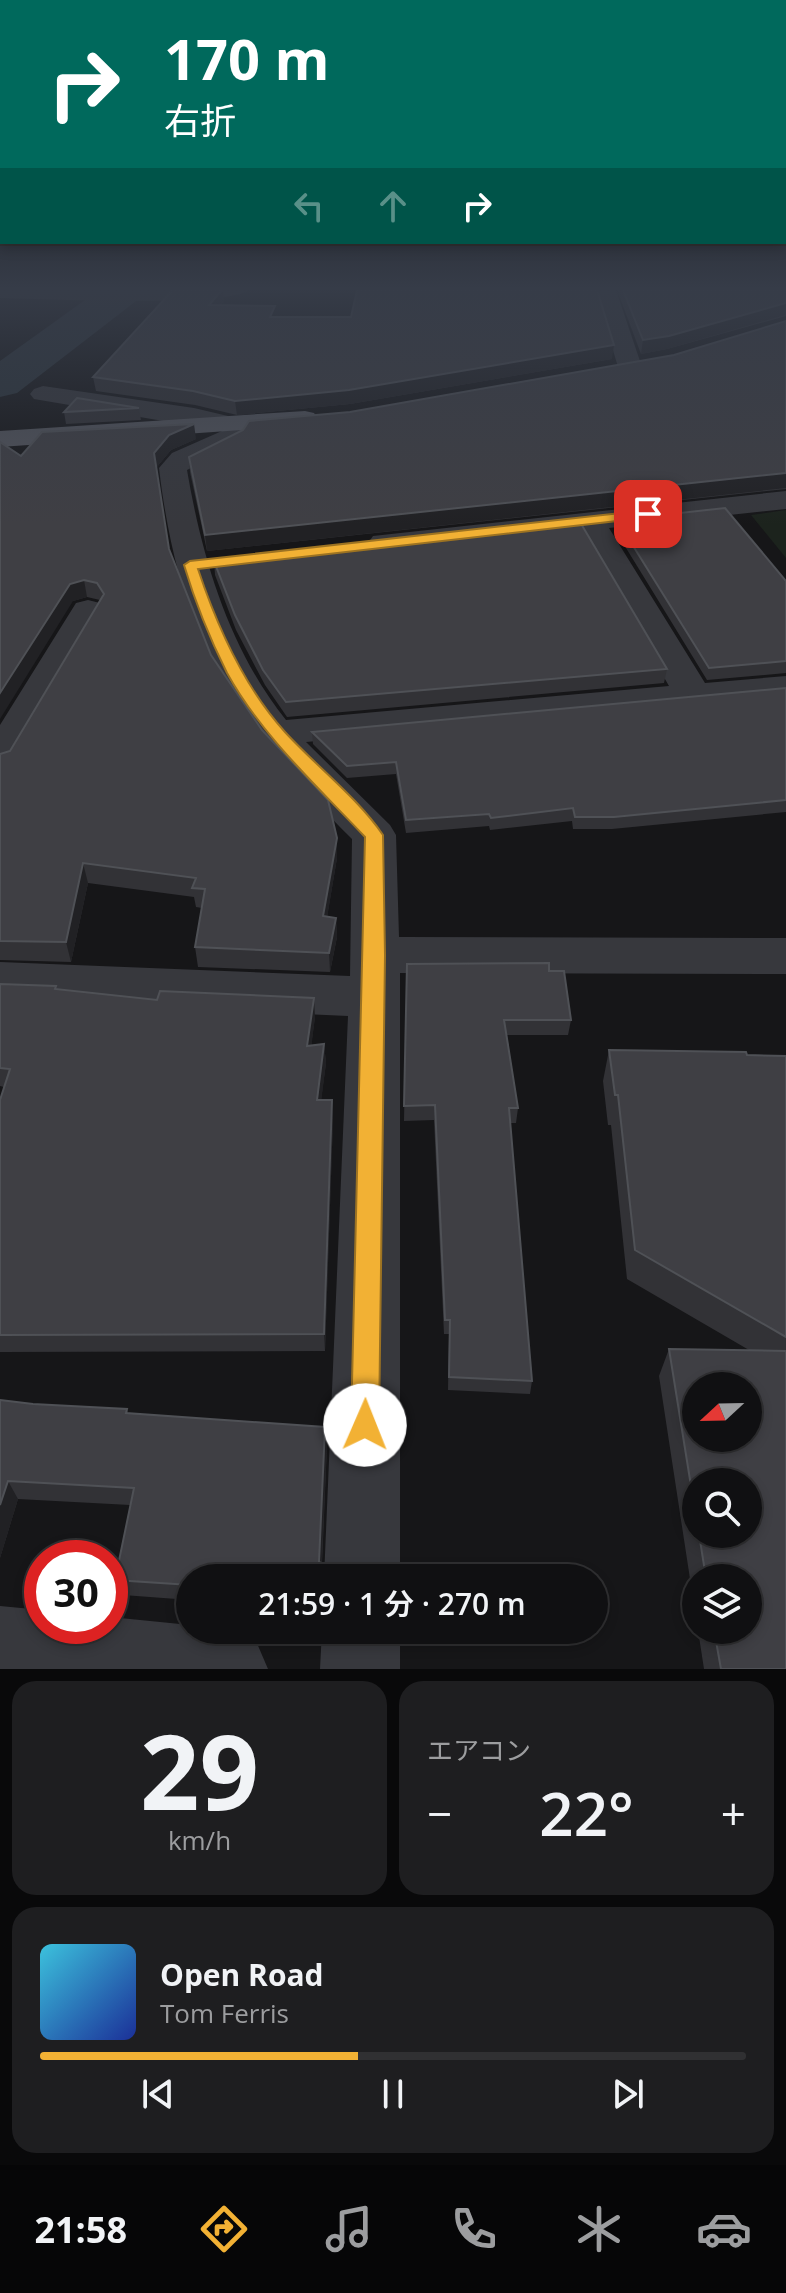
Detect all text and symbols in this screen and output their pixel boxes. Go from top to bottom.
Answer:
text: 170 m [164,20,330,96]
icon: right [32,32,136,136]
text: 右折 [164,96,236,145]
icon: left [287,184,331,228]
icon: ahead [371,184,415,228]
icon: right [455,184,499,228]
pin [614,480,682,548]
icon: arrive [626,492,670,536]
north arrow [682,1372,762,1452]
map controls [682,1372,762,1644]
position arrow [323,1383,407,1467]
button: search [682,1468,762,1548]
speed limit sign: 30 [24,1540,128,1644]
button: layers [682,1564,762,1644]
text: 21:59 · 1 分 · 270 m [258,1583,526,1624]
text: 29 [140,1699,259,1840]
text: エアコン [427,1732,531,1768]
text: 22° [539,1772,634,1854]
text: − [427,1783,452,1843]
text: + [721,1783,746,1843]
text: km/h [168,1822,231,1858]
text: Open Road [160,1954,324,1995]
text: Tom Ferris [160,1995,289,2031]
icon: previous [136,2072,180,2116]
icon: pause [371,2072,415,2116]
icon: next [606,2072,650,2116]
icon: directions [196,2201,252,2257]
icon: music [321,2201,377,2257]
icon: phone [446,2201,502,2257]
icon: climate [571,2201,627,2257]
icon: car [696,2201,752,2257]
text: 21:58 [34,2205,127,2254]

